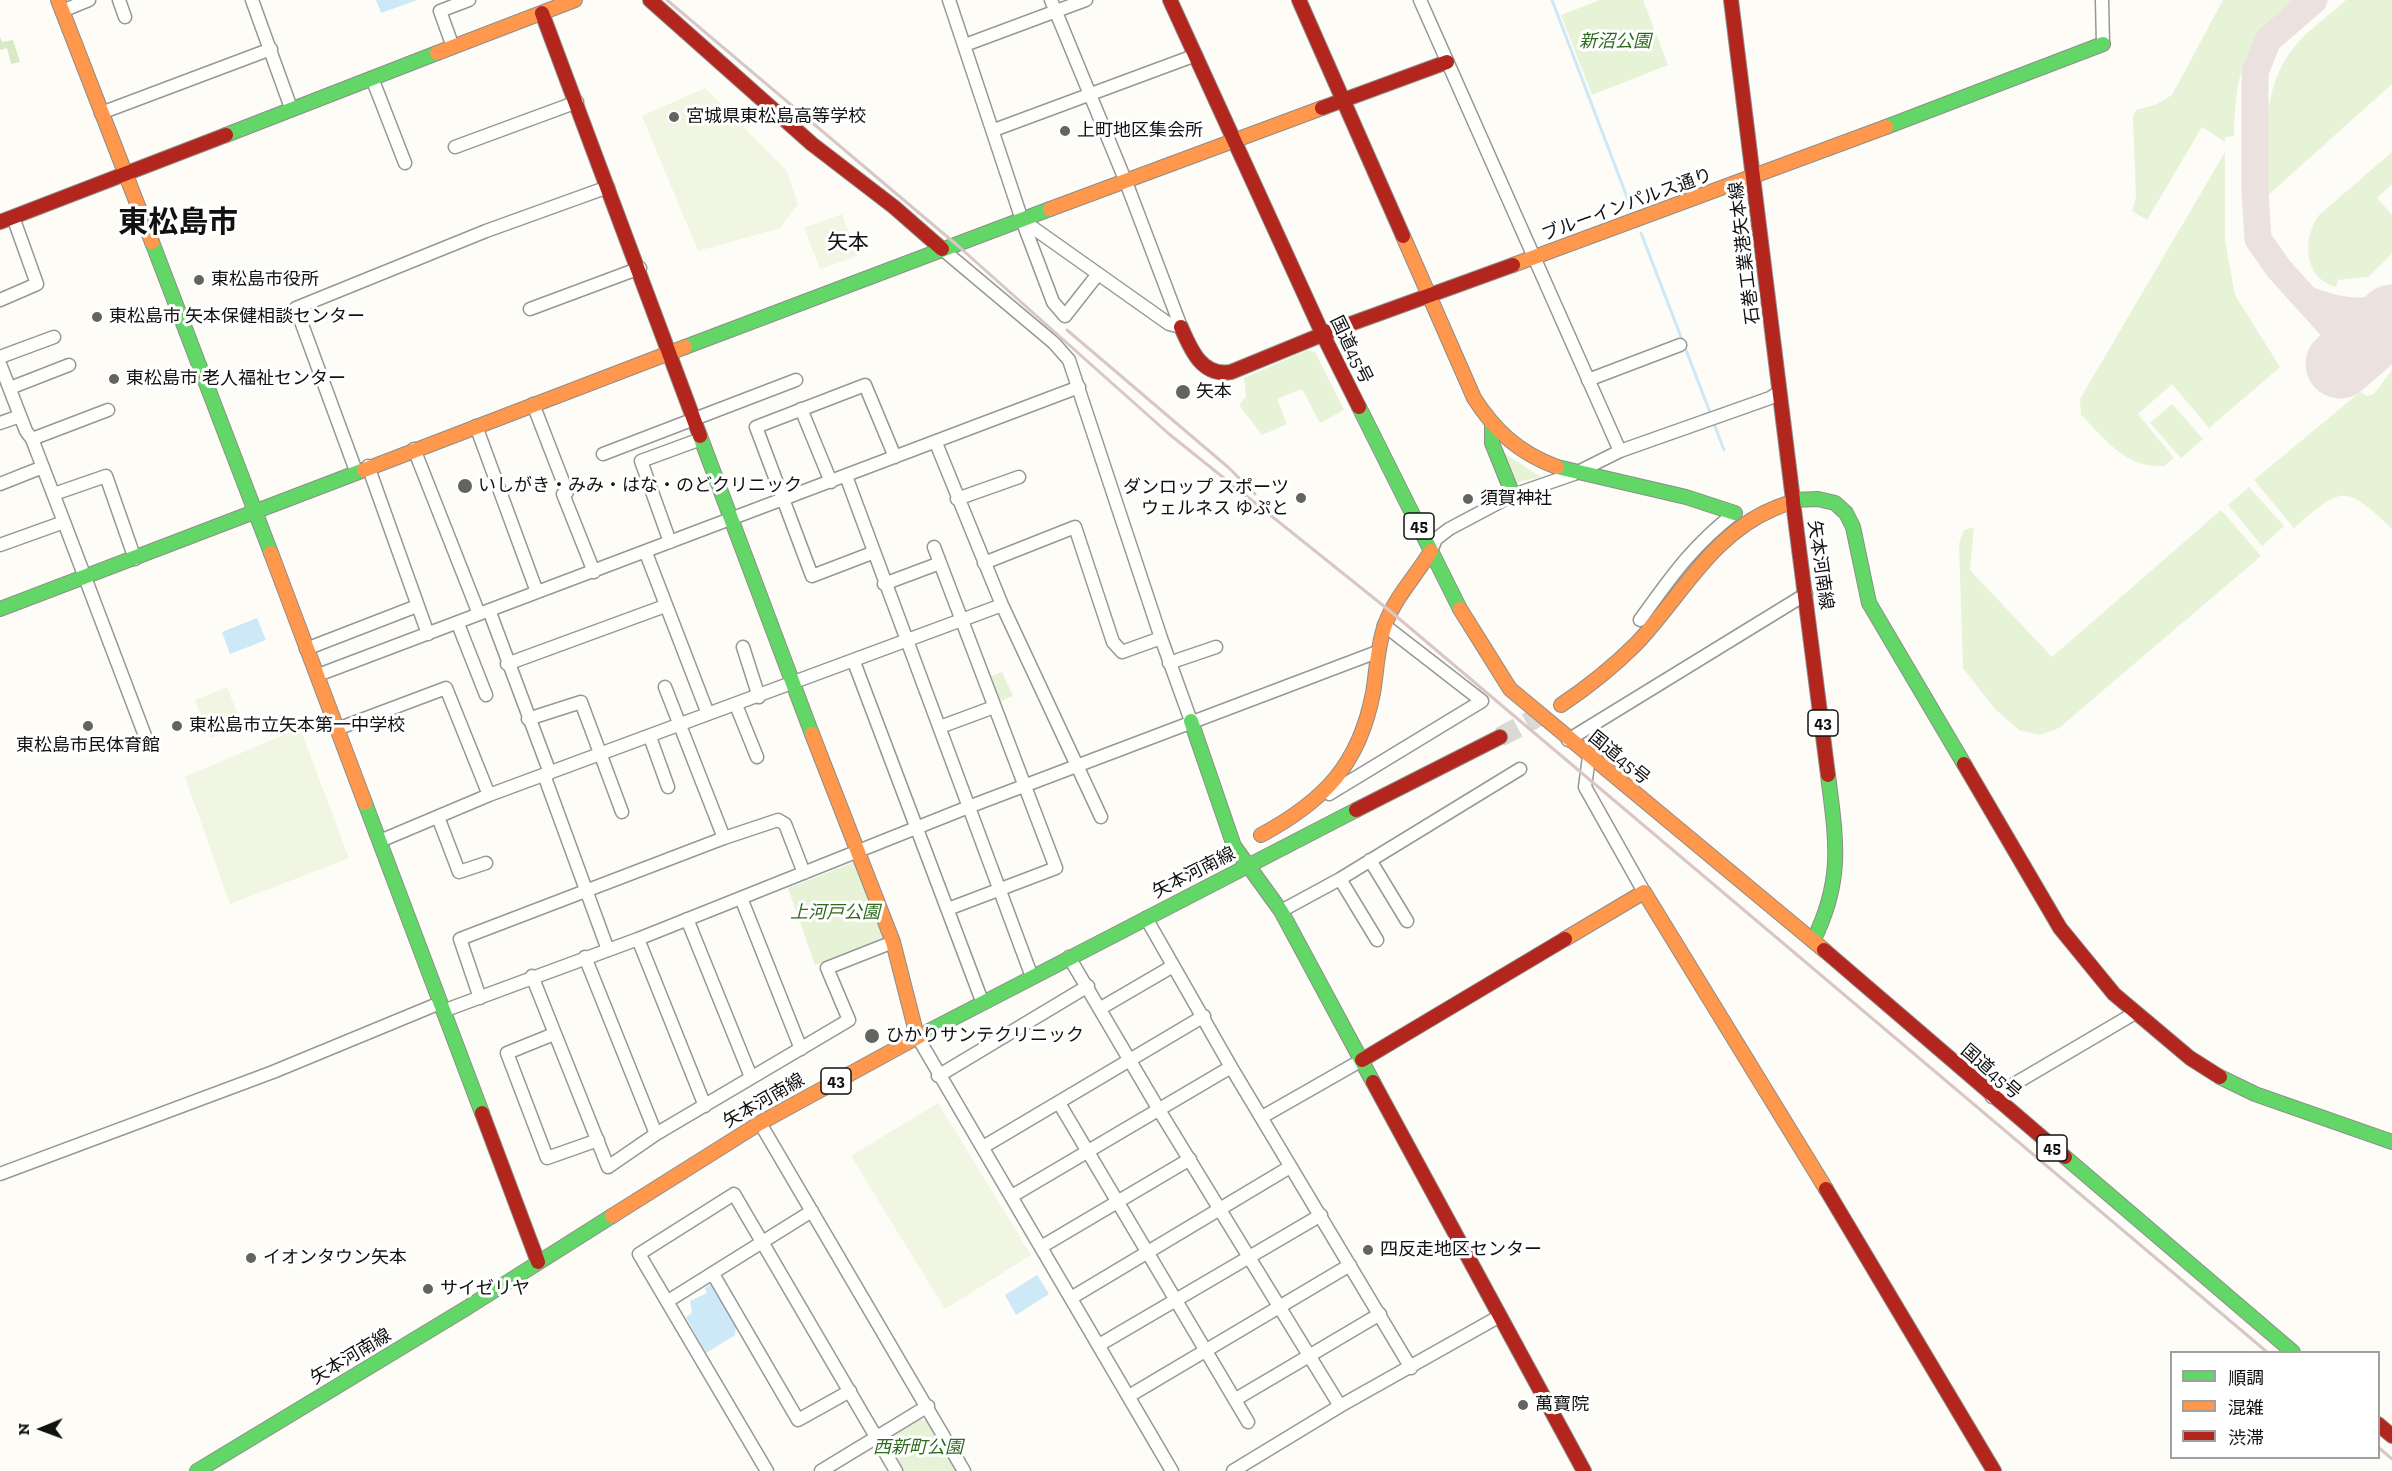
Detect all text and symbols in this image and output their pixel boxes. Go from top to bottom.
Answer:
park label: 新沼公園 [1579,31,1651,53]
place label: 宮城県東松島高等学校 [686,106,866,128]
marker: 宮城県東松島高等学校 [667,110,681,124]
place label: 上町地区集会所 [1077,120,1203,142]
marker: 上町地区集会所 [1058,124,1072,138]
street label: ブルーインパルス通り [1539,164,1715,246]
street label: 石巻工業港矢本線 [1726,180,1764,326]
district label: 東松島市 [118,205,238,241]
district label: 矢本 [827,230,869,256]
place label: 東松島市役所 [211,269,319,291]
marker: 東松島市役所 [192,273,206,287]
place label: 東松島市 矢本保健相談センター [109,306,365,328]
marker: 東松島市 矢本保健相談センター [90,310,104,324]
street label: 国道45号 [1325,312,1377,388]
place label: 東松島市 老人福祉センター [126,368,346,390]
marker: 東松島市 老人福祉センター [107,372,121,386]
place label: 矢本 [1196,381,1232,403]
marker: 矢本 [1174,383,1192,401]
place label: いしがき・みみ・はな・のどクリニック [478,475,802,497]
marker: いしがき・みみ・はな・のどクリニック [456,477,474,495]
place label: ダンロップ スポーツ ウェルネス ゆぷと [1123,477,1289,520]
place label: 須賀神社 [1480,488,1552,510]
marker: ダンロップ スポーツ ウェルネス ゆぷと [1294,491,1308,505]
marker: 須賀神社 [1461,492,1475,506]
road number: 45 [1404,513,1434,539]
street label: 矢本河南線 [1803,519,1837,611]
road number: 43 [1808,710,1838,736]
place label: 東松島市立矢本第一中学校 [189,715,405,737]
marker: 東松島市民体育館 [81,719,95,733]
marker: 東松島市立矢本第一中学校 [170,719,184,733]
street label: 国道45号 [1584,727,1654,789]
place label: 東松島市民体育館 [16,735,160,757]
street label: 矢本河南線 [1149,843,1239,903]
park label: 上河戸公園 [790,902,880,924]
place label: ひかりサンテクリニック [886,1025,1084,1047]
marker: ひかりサンテクリニック [863,1027,881,1045]
street label: 国道45号 [1956,1040,2026,1104]
road number: 43 [821,1068,851,1094]
street label: 矢本河南線 [720,1069,808,1133]
road number: 45 [2037,1135,2067,1161]
place label: 四反走地区センター [1380,1239,1542,1261]
marker: 四反走地区センター [1361,1243,1375,1257]
place label: イオンタウン矢本 [263,1247,407,1269]
marker: イオンタウン矢本 [244,1251,258,1265]
place label: サイゼリヤ [440,1278,530,1300]
marker: サイゼリヤ [421,1282,435,1296]
street label: 矢本河南線 [307,1325,395,1389]
legend [2170,1351,2380,1459]
text: 順調 [2228,1367,2264,1389]
place label: 萬寶院 [1535,1394,1589,1416]
text: 混雑 [2228,1397,2264,1419]
marker: 萬寶院 [1516,1398,1530,1412]
north arrow [12,1399,72,1459]
text: N [14,1423,33,1436]
text: 渋滞 [2228,1427,2264,1449]
park label: 西新町公園 [873,1437,963,1459]

